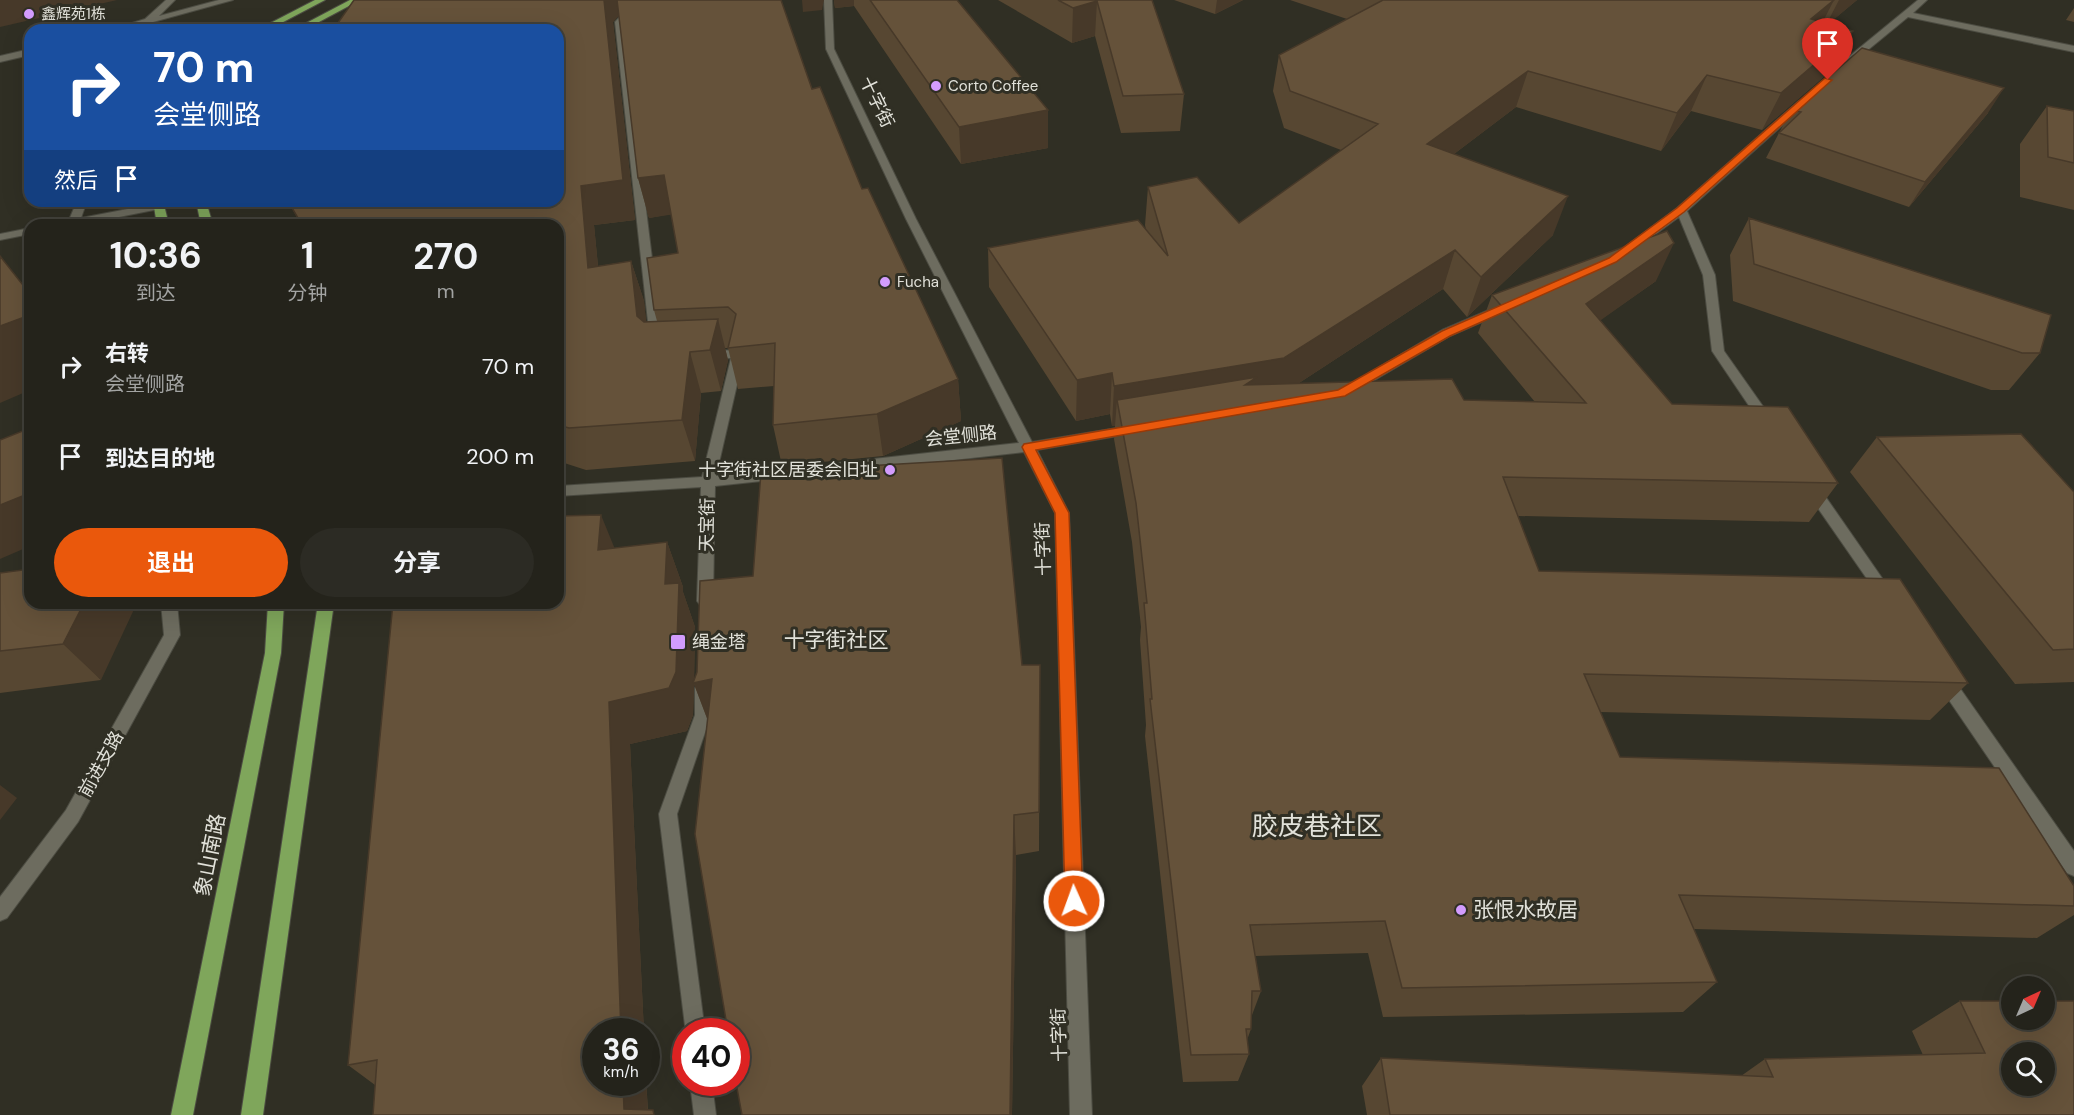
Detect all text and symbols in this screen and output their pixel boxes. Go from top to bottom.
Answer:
place label: 鑫辉苑1栋 [41,4,106,24]
marker: 鑫辉苑1栋 [22,7,36,21]
pin [1802,18,1853,80]
icon: arrive [1811,27,1844,60]
text: 70 m [153,40,254,95]
icon: right [54,48,132,126]
street label: 十字街 [854,72,900,132]
place label: Corto Coffee [948,76,1038,96]
marker: Corto Coffee [929,79,943,93]
text: 会堂侧路 [153,97,261,132]
icon: arrive [110,162,143,195]
text: 然后 [54,166,98,195]
text: 10:36 [110,232,202,279]
text: 1 [301,232,314,279]
text: 270 [413,233,478,280]
place label: Fucha [897,272,939,292]
marker: Fucha [878,275,892,289]
text: m [437,278,455,304]
text: 到达 [136,280,176,306]
text: 分钟 [288,280,328,306]
text: 右转 [105,339,149,368]
icon: right [54,350,87,383]
text: 70 m [482,352,534,381]
text: 会堂侧路 [105,371,185,397]
street label: 会堂侧路 [924,420,998,452]
icon: arrive [54,440,87,473]
text: 200 m [466,442,534,471]
text: 到达目的地 [105,444,215,473]
place label: 十字街社区居委会旧址 [698,458,878,482]
marker: 十字街社区居委会旧址 [883,463,897,477]
street label: 天宝街 [695,498,719,552]
street label: 十字街 [1030,522,1056,576]
button: 退出 [54,528,288,597]
button: 分享 [300,528,534,597]
district label: 十字街社区 [784,626,889,654]
place label: 绳金塔 [692,630,746,654]
marker: 绳金塔 [669,633,687,651]
street label: 前进支路 [73,727,129,801]
district label: 胶皮巷社区 [1252,809,1382,843]
street label: 象山南路 [188,811,232,899]
position arrow [1042,869,1106,933]
place label: 张恨水故居 [1473,896,1578,924]
marker: 张恨水故居 [1454,903,1468,917]
north arrow [2001,976,2055,1030]
map controls [2001,976,2055,1096]
street label: 十字街 [1046,1008,1072,1062]
speed limit sign: 40 [672,1018,750,1096]
text: 36 [602,1030,640,1069]
button: search [2001,1042,2055,1096]
text: km/h [603,1062,639,1082]

